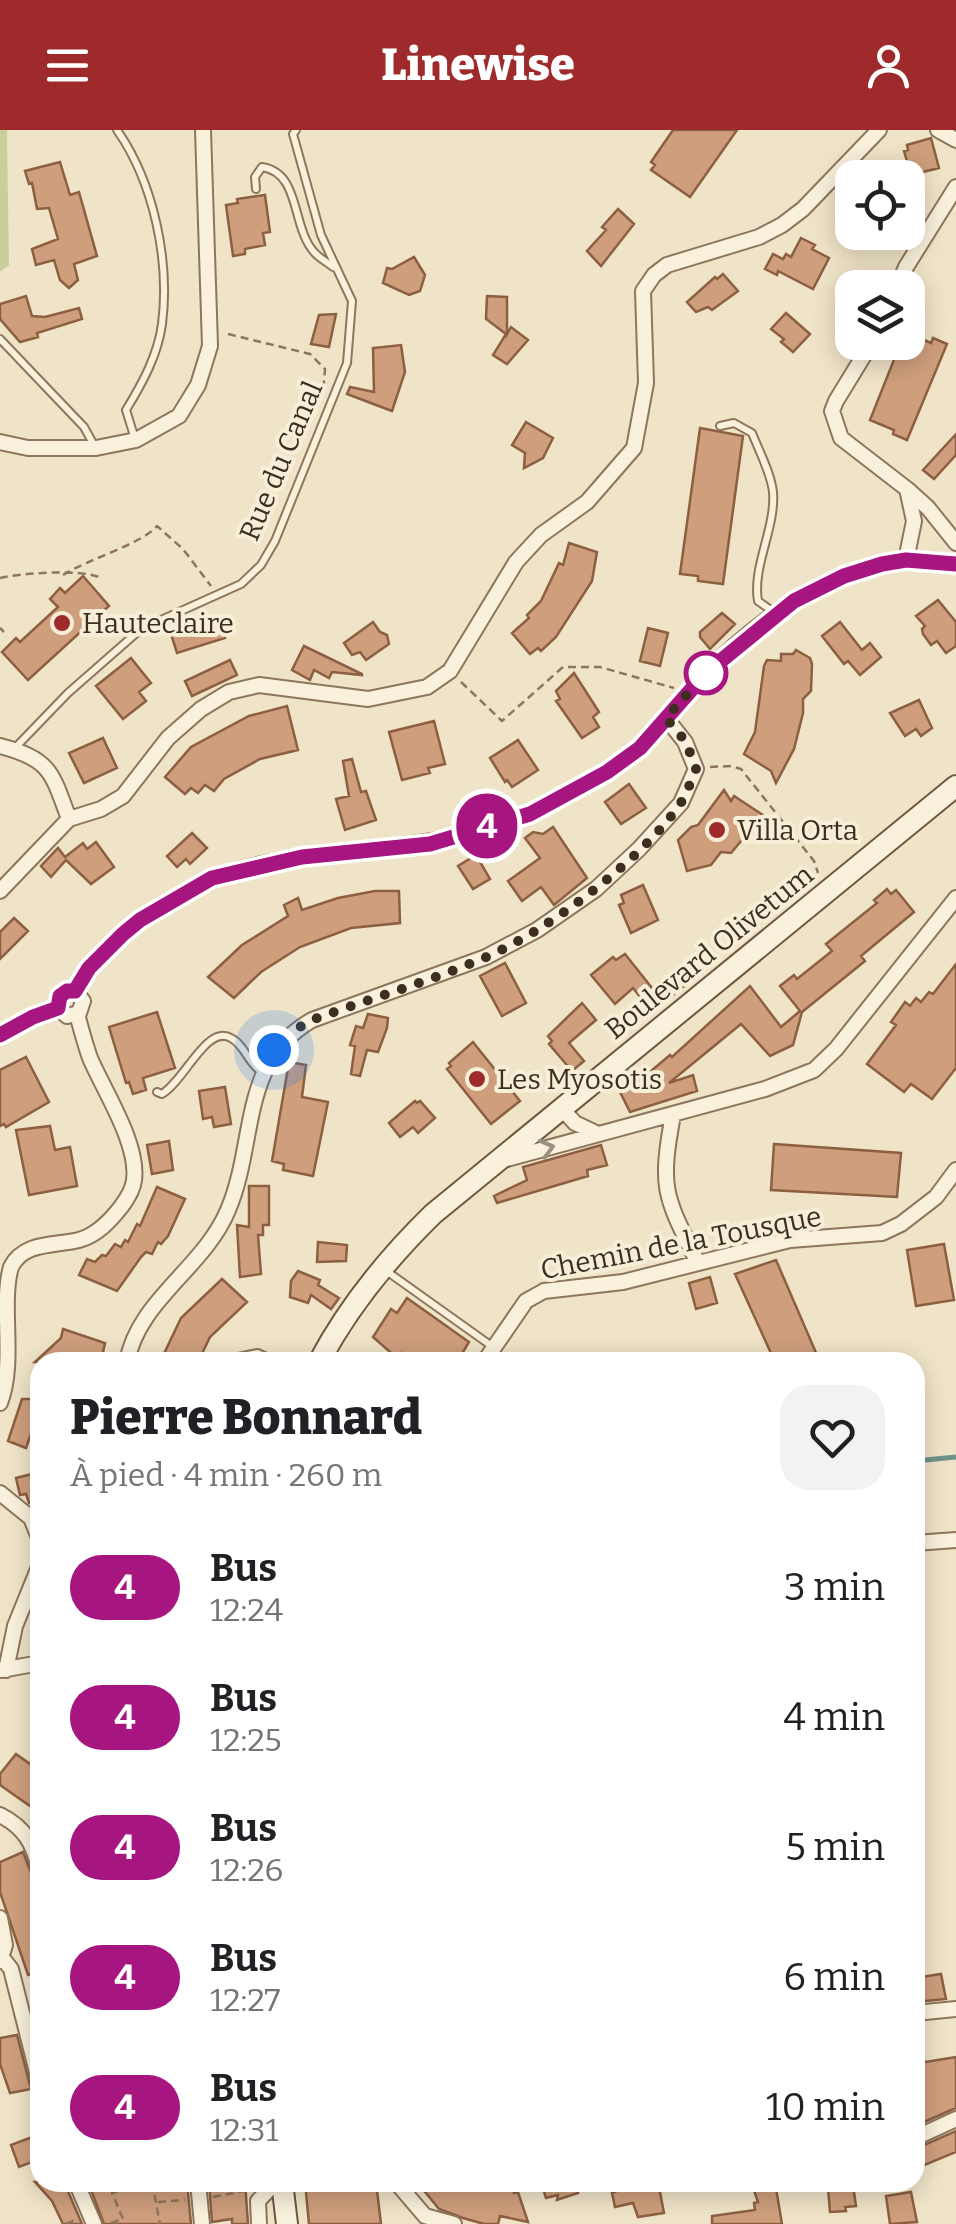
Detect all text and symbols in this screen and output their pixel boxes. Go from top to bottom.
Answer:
icon: menu [40,38,95,93]
text: Linewise [381,38,575,92]
icon: person [861,38,916,93]
map controls [835,160,925,360]
button: locate [835,160,925,250]
button: layers [835,270,925,360]
street label: Rue du Canal [233,376,329,546]
place label: Hauteclaire [82,607,234,640]
marker: Hauteclaire [51,612,73,634]
unlabelled marker [685,652,727,694]
line badge: 4 [454,794,520,858]
text: 4 [476,805,498,847]
place label: Villa Orta [737,814,858,847]
marker: Villa Orta [706,819,728,841]
street label: Boulevard Olivetum [598,858,820,1046]
your location [249,1025,299,1075]
place label: Les Myosotis [497,1063,662,1096]
marker: Les Myosotis [466,1068,488,1090]
one-way arrow [538,1139,555,1160]
street label: Chemin de la Tousque [538,1200,824,1286]
button: heart [780,1385,885,1490]
text: Pierre Bonnard [70,1389,422,1447]
text: À pied · 4 min · 260 m [70,1456,382,1494]
text: Bus [210,1545,277,1591]
text: 3 min [784,1564,885,1610]
text: 4 [114,1566,136,1608]
text: 12:24 [210,1591,283,1629]
text: Bus [210,1675,277,1721]
text: 4 min [784,1694,885,1740]
text: 4 [114,1696,136,1738]
text: 12:25 [210,1721,282,1759]
text: Bus [210,1805,277,1851]
text: 5 min [785,1824,885,1870]
text: 4 [114,1826,136,1868]
text: 12:26 [210,1851,283,1889]
text: Bus [210,1935,277,1981]
text: 6 min [783,1954,885,2000]
text: 4 [114,1956,136,1998]
text: 12:27 [210,1981,280,2019]
text: Bus [210,2065,277,2111]
text: 10 min [766,2084,885,2130]
text: 4 [114,2086,136,2128]
text: 12:31 [210,2111,278,2149]

